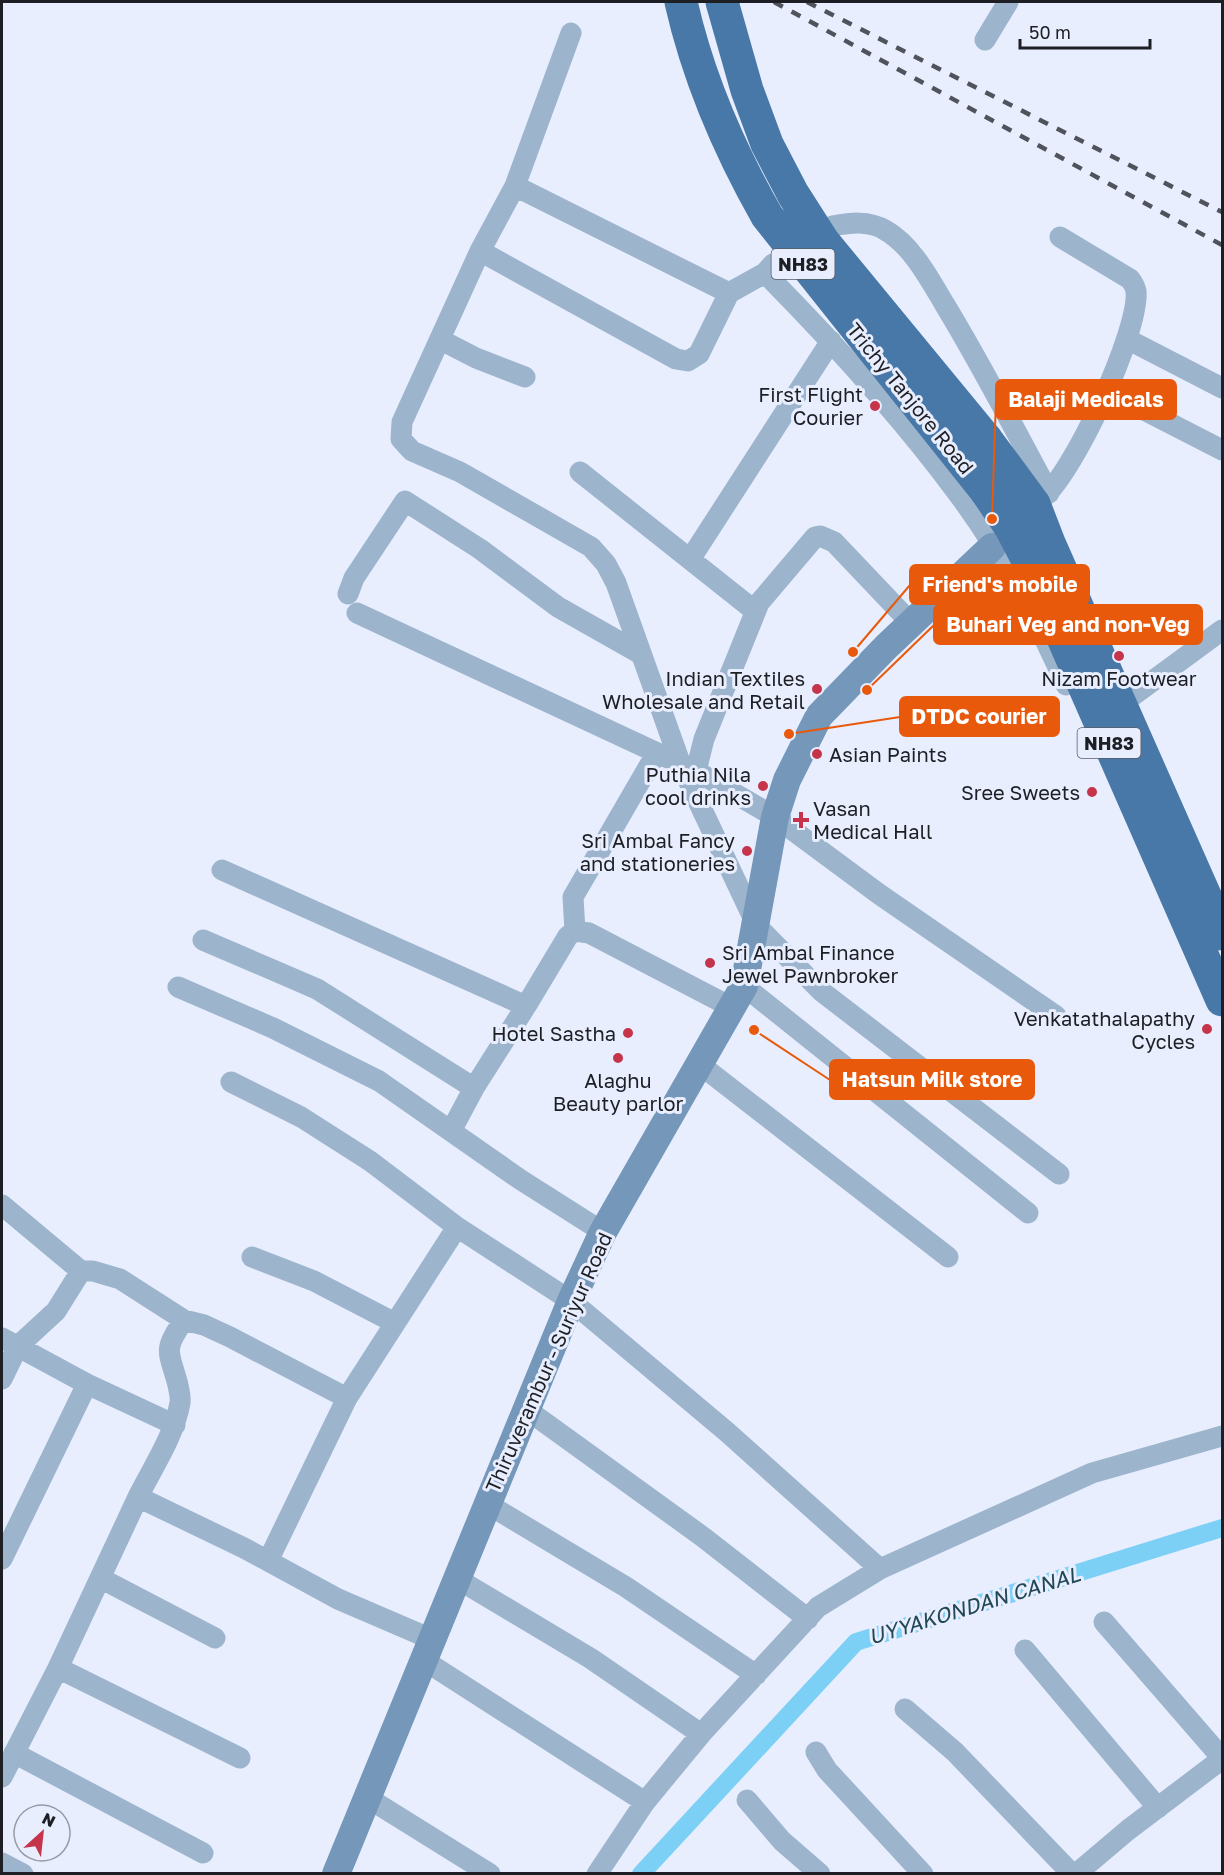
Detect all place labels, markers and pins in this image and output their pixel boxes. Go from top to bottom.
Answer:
callout: Balaji Medicals [996,380,1176,419]
place label: First Flight Courier [758,382,863,429]
marker: First Flight Courier [868,399,882,413]
callout: Friend's mobile [910,565,1089,604]
callout: Buhari Veg and non-Veg [934,605,1202,644]
marker: Nizam Footwear [1112,649,1126,663]
place label: Indian Textiles Wholesale and Retail [602,666,805,713]
place label: Nizam Footwear [1041,666,1197,690]
marker: Indian Textiles Wholesale and Retail [810,682,824,696]
callout: DTDC courier [900,697,1059,736]
place label: Asian Paints [829,742,947,766]
marker: Asian Paints [810,747,824,761]
place label: Puthia Nila cool drinks [645,762,751,809]
marker: Puthia Nila cool drinks [756,779,770,793]
place label: Sree Sweets [961,780,1080,804]
marker: Sree Sweets [1085,785,1099,799]
place label: Vasan Medical Hall [813,796,932,843]
marker: Vasan Medical Hall [794,813,808,827]
place label: Sri Ambal Fancy and stationeries [580,828,735,875]
marker: Sri Ambal Fancy and stationeries [740,844,754,858]
place label: Sri Ambal Finance Jewel Pawnbroker [722,940,898,987]
marker: Sri Ambal Finance Jewel Pawnbroker [703,956,717,970]
place label: Venkatathalapathy Cycles [1014,1006,1195,1053]
place label: Hotel Sastha [492,1021,616,1045]
marker: Venkatathalapathy Cycles [1200,1022,1214,1036]
marker: Hotel Sastha [621,1026,635,1040]
marker: Alaghu Beauty parlor [611,1051,625,1065]
callout: Hatsun Milk store [830,1060,1034,1099]
place label: Alaghu Beauty parlor [553,1068,683,1115]

